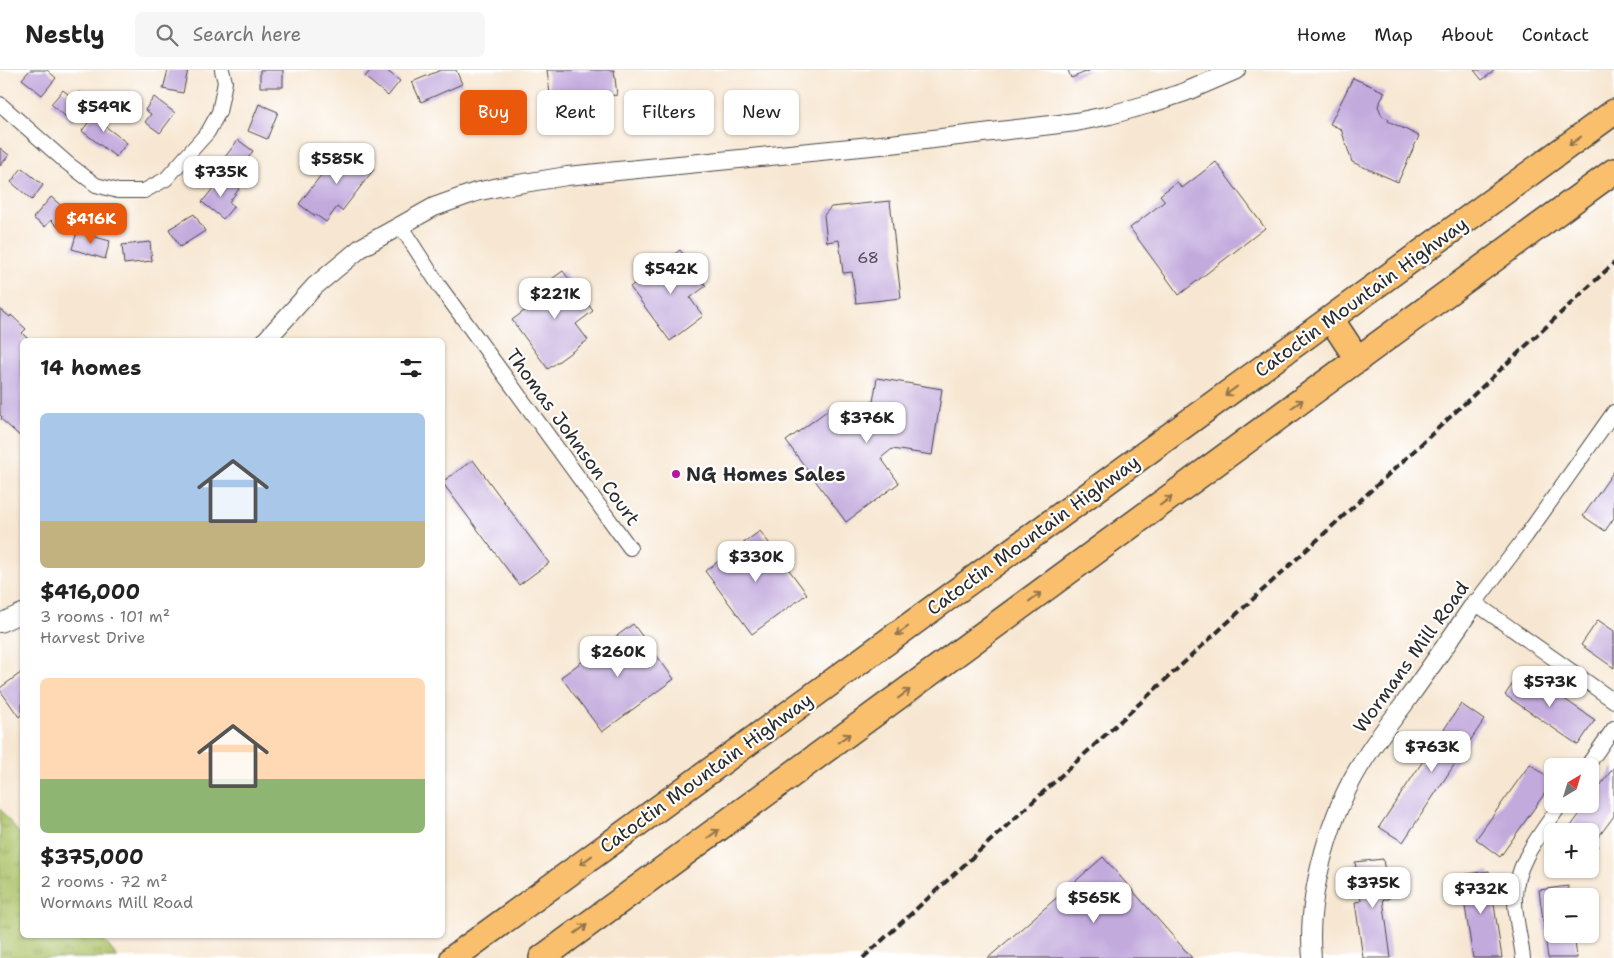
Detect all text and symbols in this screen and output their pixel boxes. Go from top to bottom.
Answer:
search box [135,12,485,57]
text: Nestly [25,19,105,51]
icon: search [153,21,181,49]
text: Search here [193,22,301,47]
text: Home [1297,23,1346,47]
text: Map [1374,23,1413,47]
text: About [1441,23,1494,47]
text: Contact [1522,23,1589,47]
pin: $549K [69,90,139,133]
chip: Buy [460,90,527,135]
chip: Rent [537,90,614,135]
chip: Filters [624,90,714,135]
chip: New [724,90,799,135]
text: $549K [77,96,131,117]
one-way arrow [1568,136,1582,146]
pin: $585K [302,142,372,185]
text: $585K [310,148,364,169]
pin: $735K [186,156,256,198]
text: $735K [194,161,248,182]
pin: $416K [56,202,126,245]
text: $416K [66,208,116,229]
street label: Catoctin Mountain Highway [1249,211,1473,383]
house number: 68 [857,247,879,268]
pin: $542K [636,252,706,295]
text: $542K [644,258,698,279]
pin: $221K [520,278,590,320]
text: $221K [530,283,580,304]
street label: Thomas Johnson Court [500,344,646,530]
text: 14 homes [40,354,141,382]
icon: filters [397,354,425,382]
one-way arrow [1225,386,1238,397]
one-way arrow [1290,399,1303,410]
pin: $376K [832,402,902,444]
text: $376K [840,407,894,428]
icon: home [188,446,278,536]
street label: Catoctin Mountain Highway [921,449,1145,621]
place label: NG Homes Sales [686,462,845,487]
marker: NG Homes Sales [670,468,682,480]
one-way arrow [1159,496,1173,506]
pin: $330K [721,540,791,583]
text: $330K [729,546,783,567]
street label: Wormans Mill Road [1347,576,1475,738]
text: $416,000 [40,578,140,606]
one-way arrow [1028,592,1042,602]
text: 3 rooms · 101 m² [40,606,170,627]
one-way arrow [895,626,909,636]
text: Harvest Drive [40,627,145,648]
pin: $260K [583,636,653,678]
text: $260K [591,641,645,662]
pin: $573K [1515,666,1585,708]
text: $573K [1523,671,1577,692]
street label: Catoctin Mountain Highway [594,687,818,859]
one-way arrow [897,688,910,699]
icon: home [188,711,278,801]
pin: $763K [1397,730,1467,773]
one-way arrow [837,733,851,743]
text: $763K [1405,736,1459,757]
north arrow [1544,758,1599,812]
map controls [1544,758,1599,943]
button: + [1544,823,1599,878]
one-way arrow [705,828,719,839]
text: $375,000 [40,843,144,871]
one-way arrow [579,855,593,865]
pin: $375K [1338,866,1408,909]
text: 2 rooms · 72 m² [40,871,168,892]
text: $375K [1346,872,1400,893]
pin: $732K [1446,872,1516,915]
text: $732K [1454,878,1508,899]
pin: $565K [1059,882,1129,924]
text: $565K [1067,887,1121,908]
button: − [1544,888,1599,943]
text: Wormans Mill Road [40,892,193,913]
one-way arrow [574,924,588,934]

